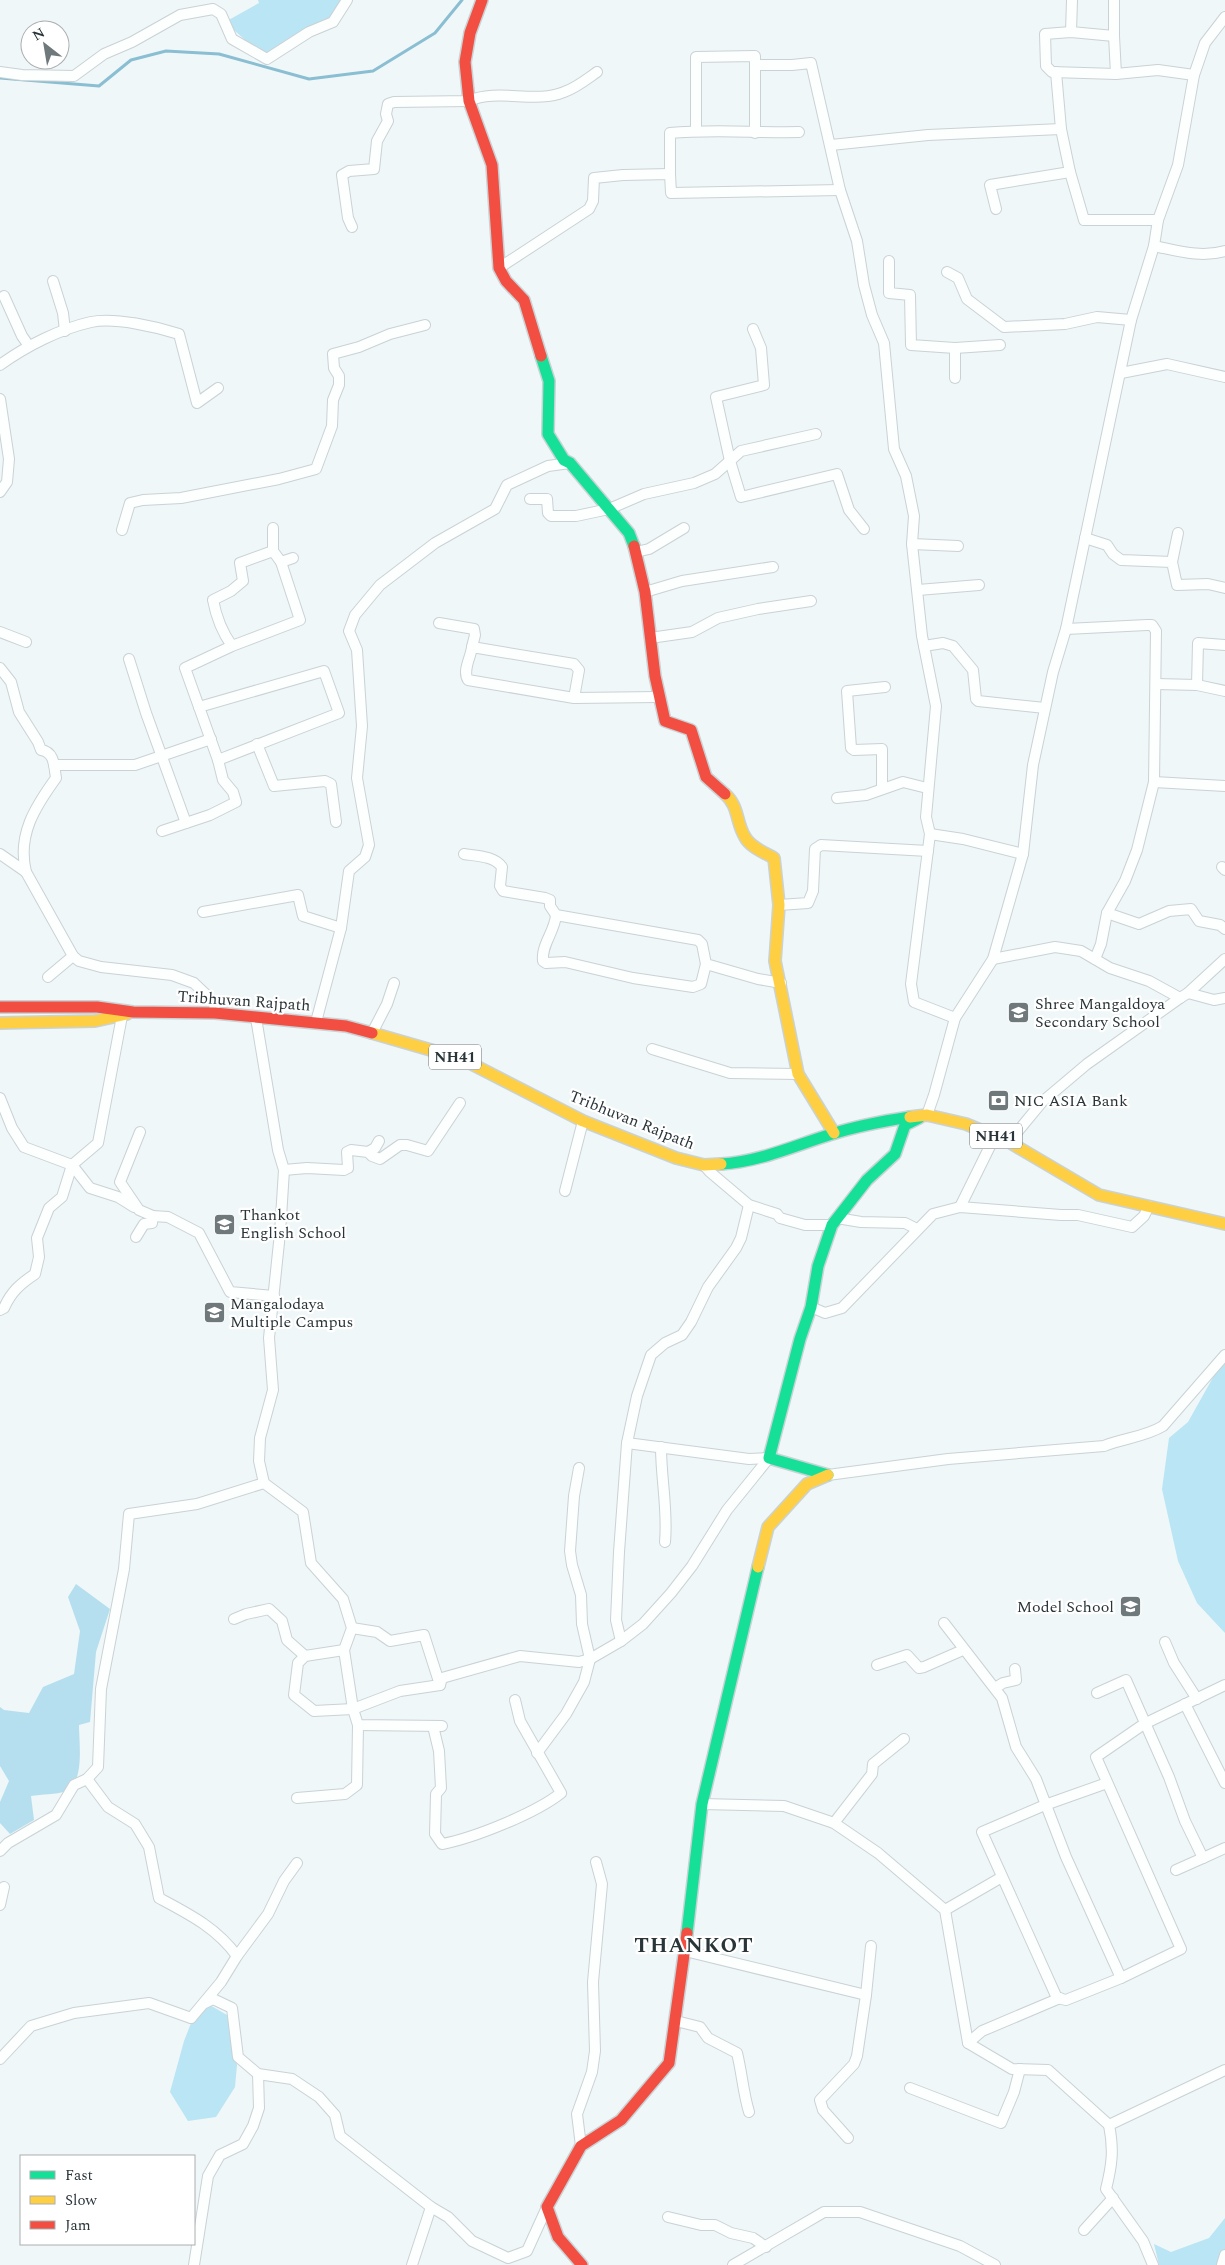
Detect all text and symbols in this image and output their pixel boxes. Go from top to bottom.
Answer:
north arrow [20,20,70,70]
text: N [28,22,49,46]
street label: Tribhuvan Rajpath [177,984,311,1018]
place label: Shree Mangaldoya Secondary School [1035,992,1165,1034]
school or university icon: Shree Mangaldoya Secondary School [1007,1001,1031,1025]
road number: NH41 [429,1044,481,1070]
street label: Tribhuvan Rajpath [566,1084,698,1156]
bank icon: NIC ASIA Bank [986,1089,1010,1113]
place label: NIC ASIA Bank [1014,1089,1128,1113]
road number: NH41 [970,1124,1022,1148]
place label: Thankot English School [240,1203,346,1245]
school or university icon: Thankot English School [212,1212,236,1236]
place label: Mangalodaya Multiple Campus [230,1292,353,1334]
school or university icon: Mangalodaya Multiple Campus [202,1301,226,1325]
place label: Model School [1017,1595,1114,1619]
school or university icon: Model School [1118,1595,1142,1619]
district label: THANKOT [634,1930,754,1962]
legend [20,2155,195,2245]
text: Fast [65,2164,93,2187]
text: Slow [65,2189,97,2212]
text: Jam [65,2214,91,2237]

